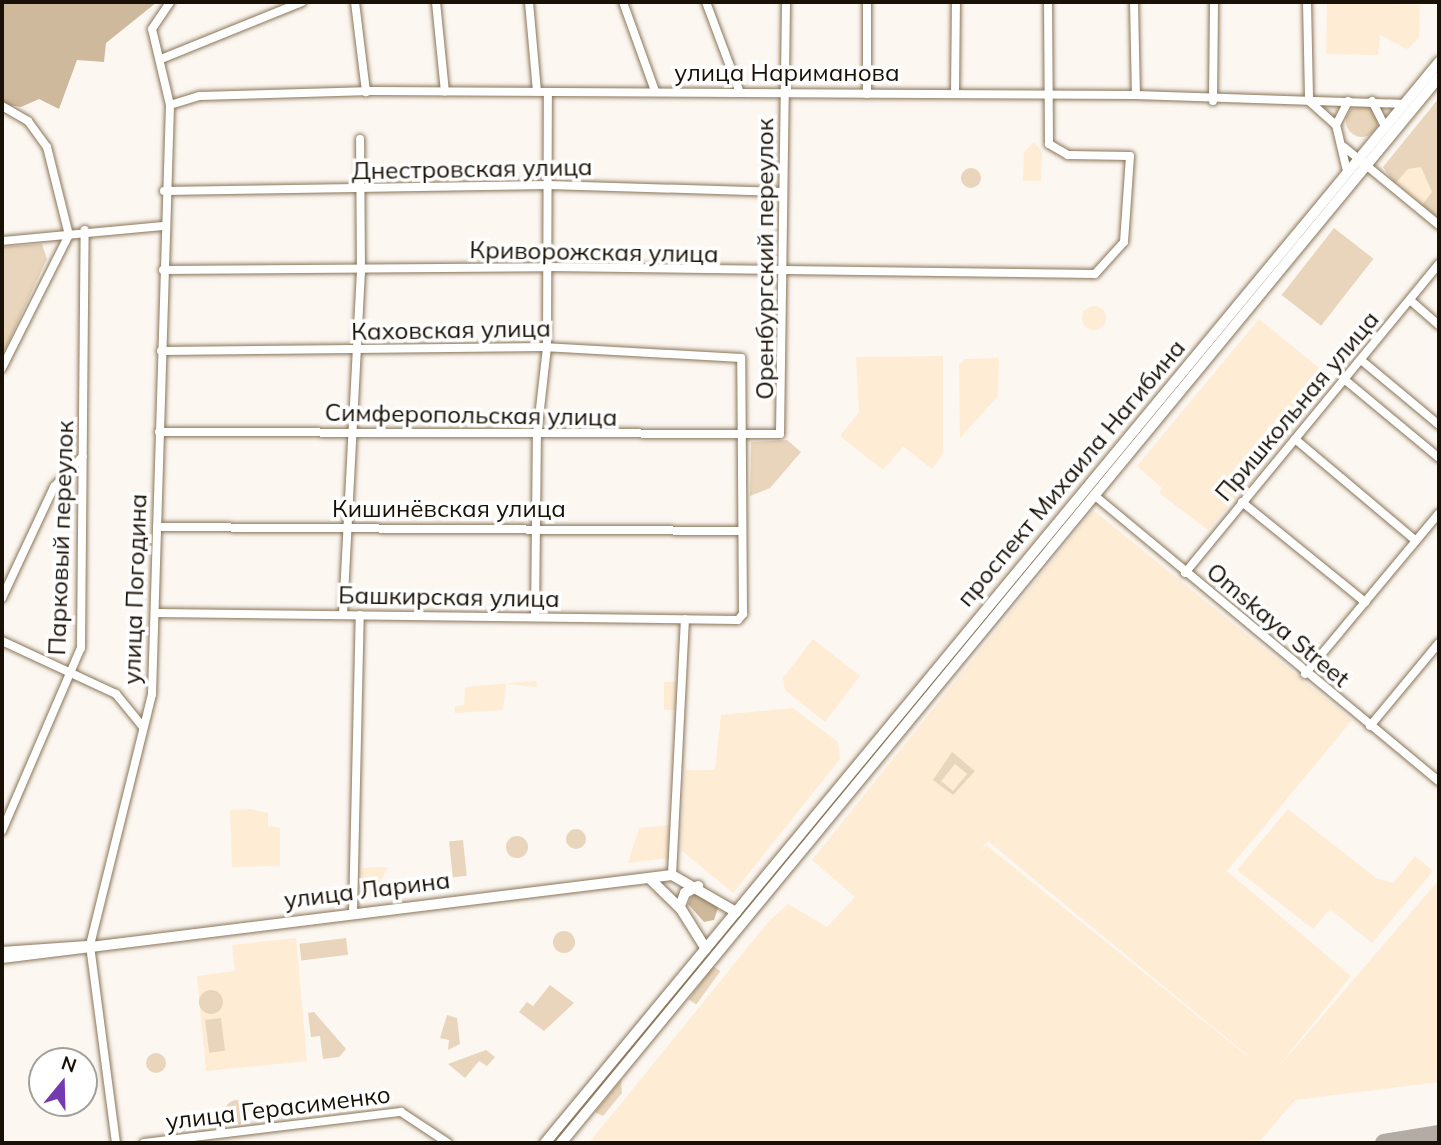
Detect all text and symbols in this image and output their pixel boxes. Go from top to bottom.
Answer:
street label: улица Нариманова [674,59,900,87]
street label: Оренбургский переулок [751,118,779,400]
street label: Днестровская улица [351,152,593,186]
street label: Криворожская улица [469,235,719,269]
street label: Пришкольная улица [1209,305,1385,507]
street label: Каховская улица [351,314,551,346]
street label: проспект Михаила Нагибина [951,334,1191,612]
street label: Симферопольская улица [324,398,618,432]
street label: Парковый переулок [43,420,79,656]
street label: улица Погодина [117,493,153,685]
street label: Кишинёвская улица [332,495,566,523]
street label: Omskaya Street [1201,557,1355,693]
street label: Башкирская улица [338,581,560,613]
street label: улица Ларина [282,866,452,914]
north arrow [28,1047,98,1117]
text: N [58,1050,80,1078]
street label: улица Герасименко [164,1080,392,1136]

